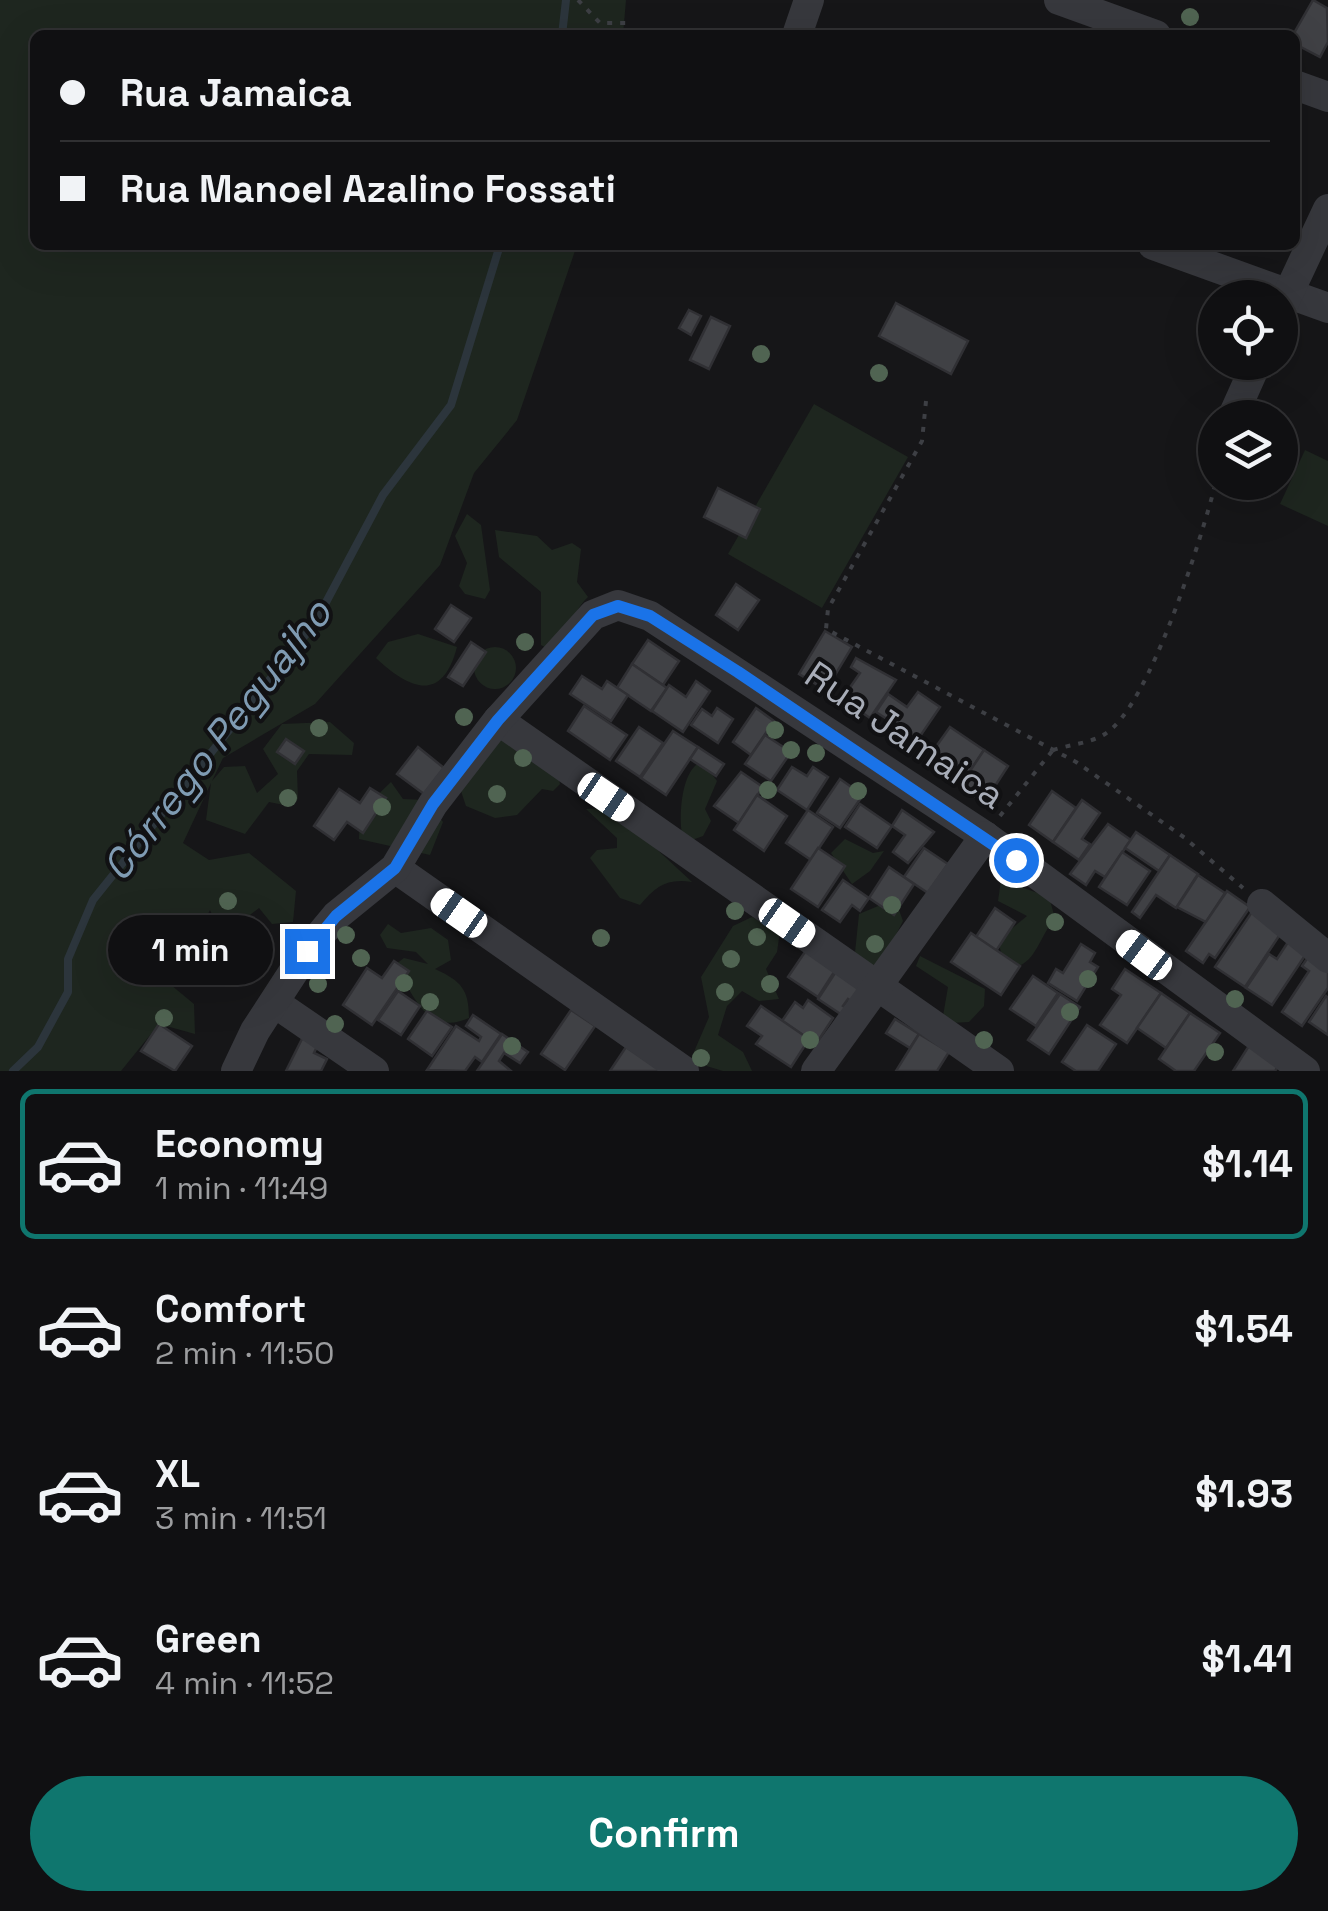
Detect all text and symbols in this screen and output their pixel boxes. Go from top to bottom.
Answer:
text: Rua Jamaica [120,69,352,117]
text: Rua Manoel Azalino Fossati [120,165,616,213]
map controls [1198,280,1298,500]
button: locate [1198,280,1298,380]
button: layers [1198,400,1298,500]
water label: Córrego Peguajho [91,588,344,891]
street label: Rua Jamaica [796,651,1014,819]
car [573,768,639,826]
route start [994,838,1039,883]
car [426,884,492,942]
car [754,894,820,952]
callout: 1 min [107,916,272,986]
car [1111,925,1177,985]
route end [285,929,330,974]
text: 1 min [151,930,230,970]
icon: car [35,1119,125,1209]
text: Economy [155,1120,324,1168]
text: $1.14 [1202,1140,1293,1188]
text: 1 min · 11:49 [155,1168,328,1208]
icon: car [35,1284,125,1374]
text: Comfort [155,1285,306,1333]
text: $1.54 [1195,1305,1293,1353]
text: 2 min · 11:50 [155,1333,334,1373]
icon: car [35,1449,125,1539]
text: XL [155,1450,200,1498]
text: $1.93 [1195,1470,1293,1518]
text: 3 min · 11:51 [155,1498,327,1538]
icon: car [35,1614,125,1704]
text: Green [155,1615,262,1663]
text: $1.41 [1202,1635,1293,1683]
text: 4 min · 11:52 [155,1663,334,1703]
button: Confirm [30,1776,1298,1891]

